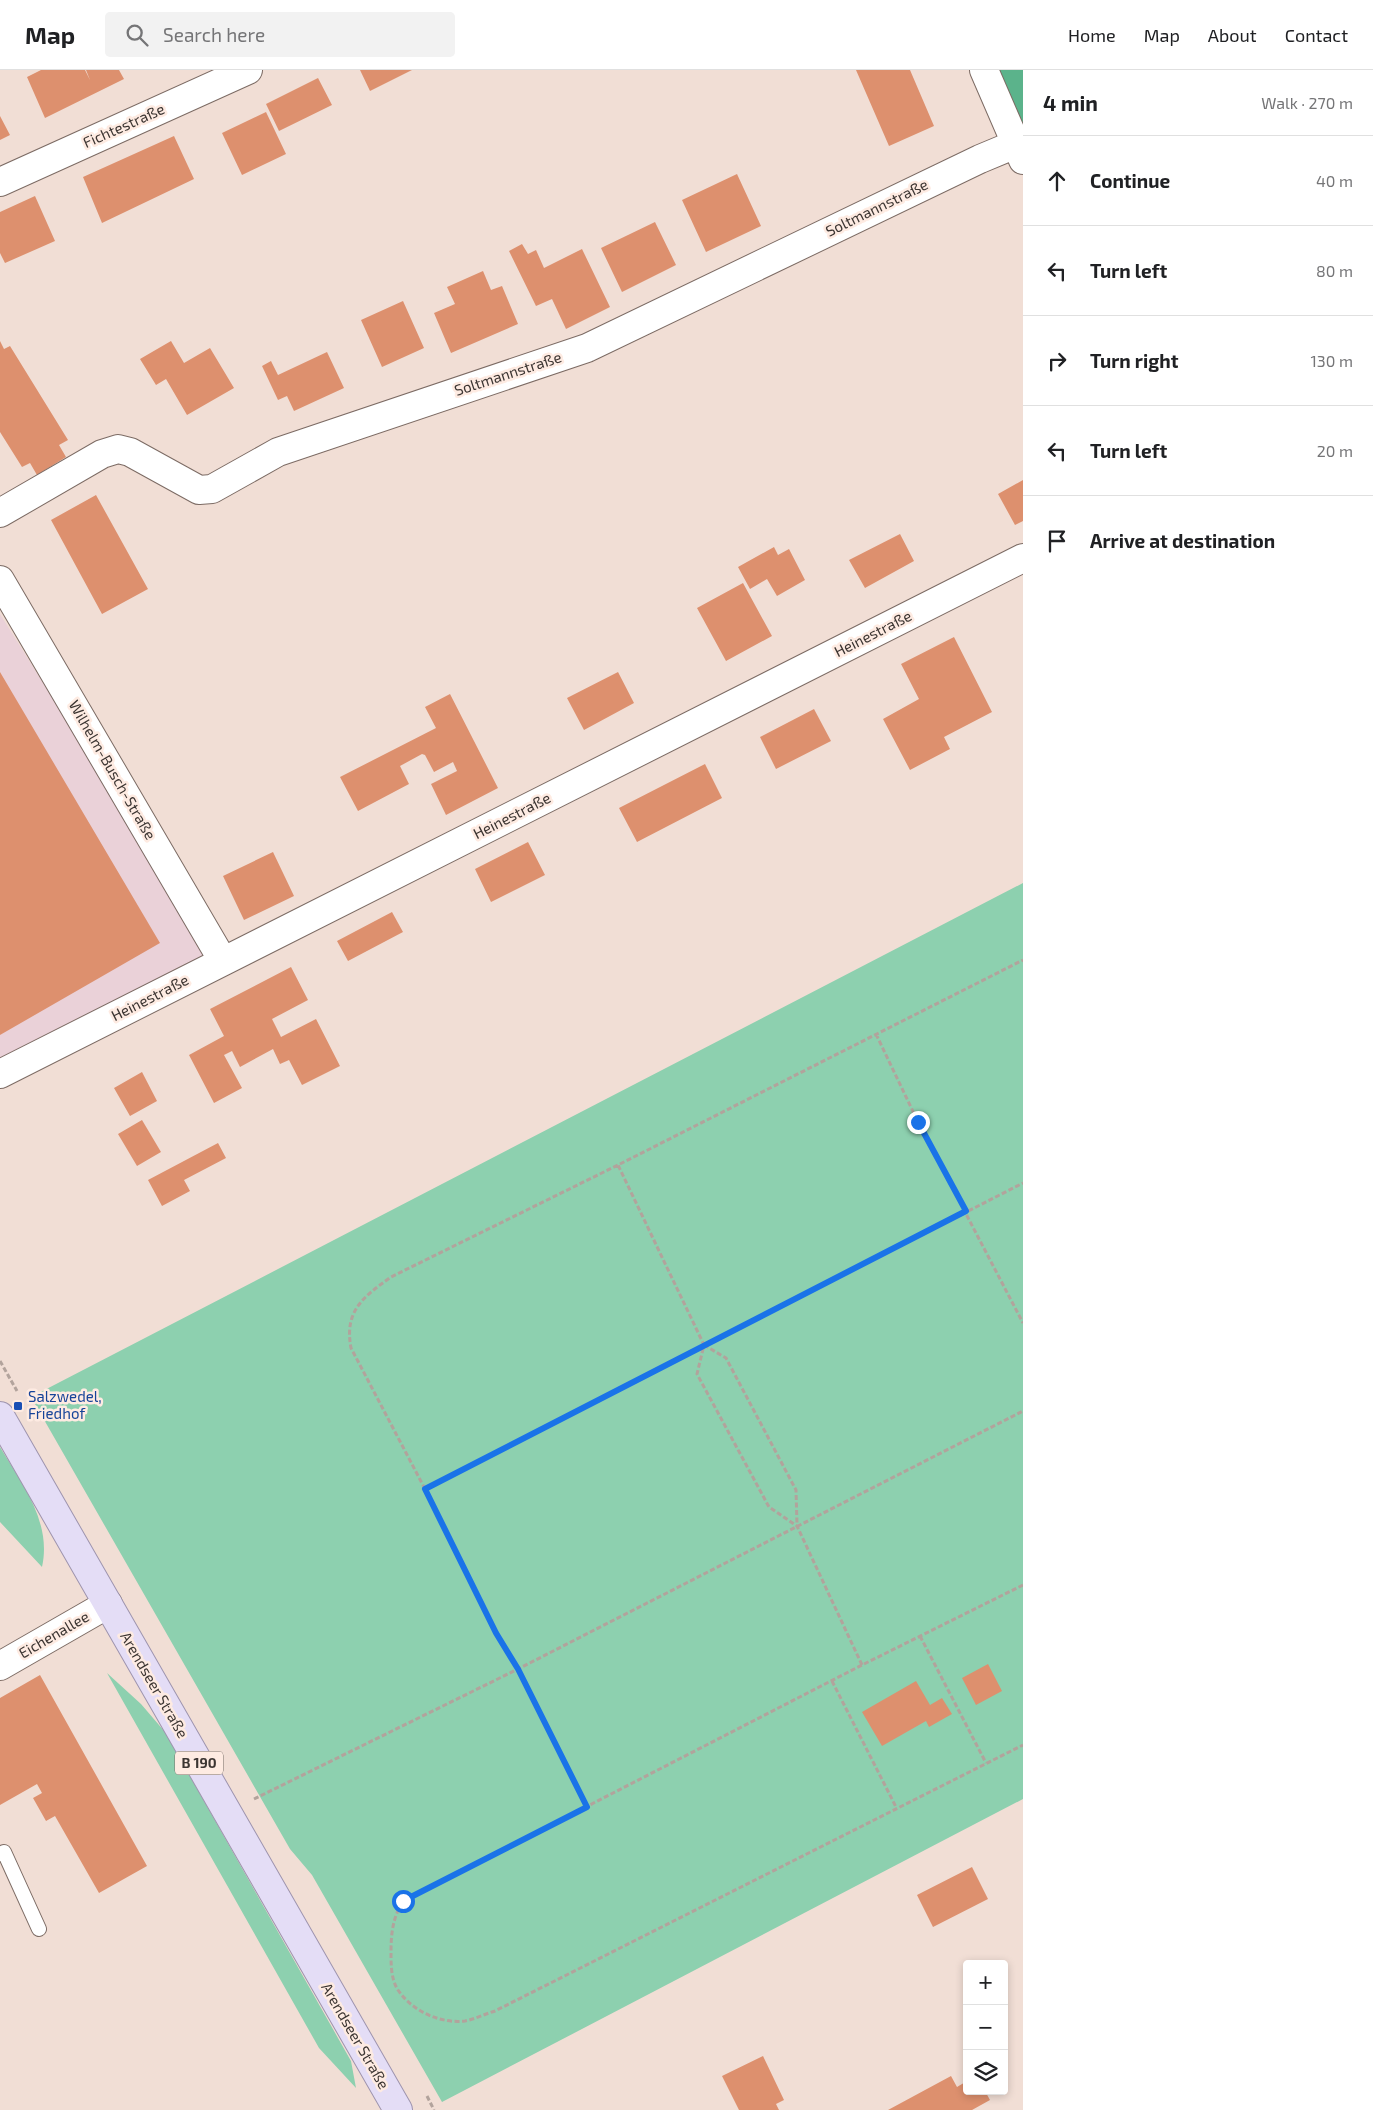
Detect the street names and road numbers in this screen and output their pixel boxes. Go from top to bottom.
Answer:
street label: Fichtestraße [80,99,167,151]
street label: Soltmannstraße [822,175,931,240]
street label: Soltmannstraße [452,347,564,399]
street label: Heinestraße [831,606,914,660]
street label: Wilhelm-Busch-Straße [66,697,160,842]
street label: Heinestraße [470,788,553,842]
street label: Heinestraße [108,970,191,1024]
street label: Eichenallee [15,1607,92,1661]
street label: Arendseer Straße [117,1628,193,1741]
road number: B 190 [175,1752,223,1775]
street label: Arendseer Straße [318,1979,394,2092]

